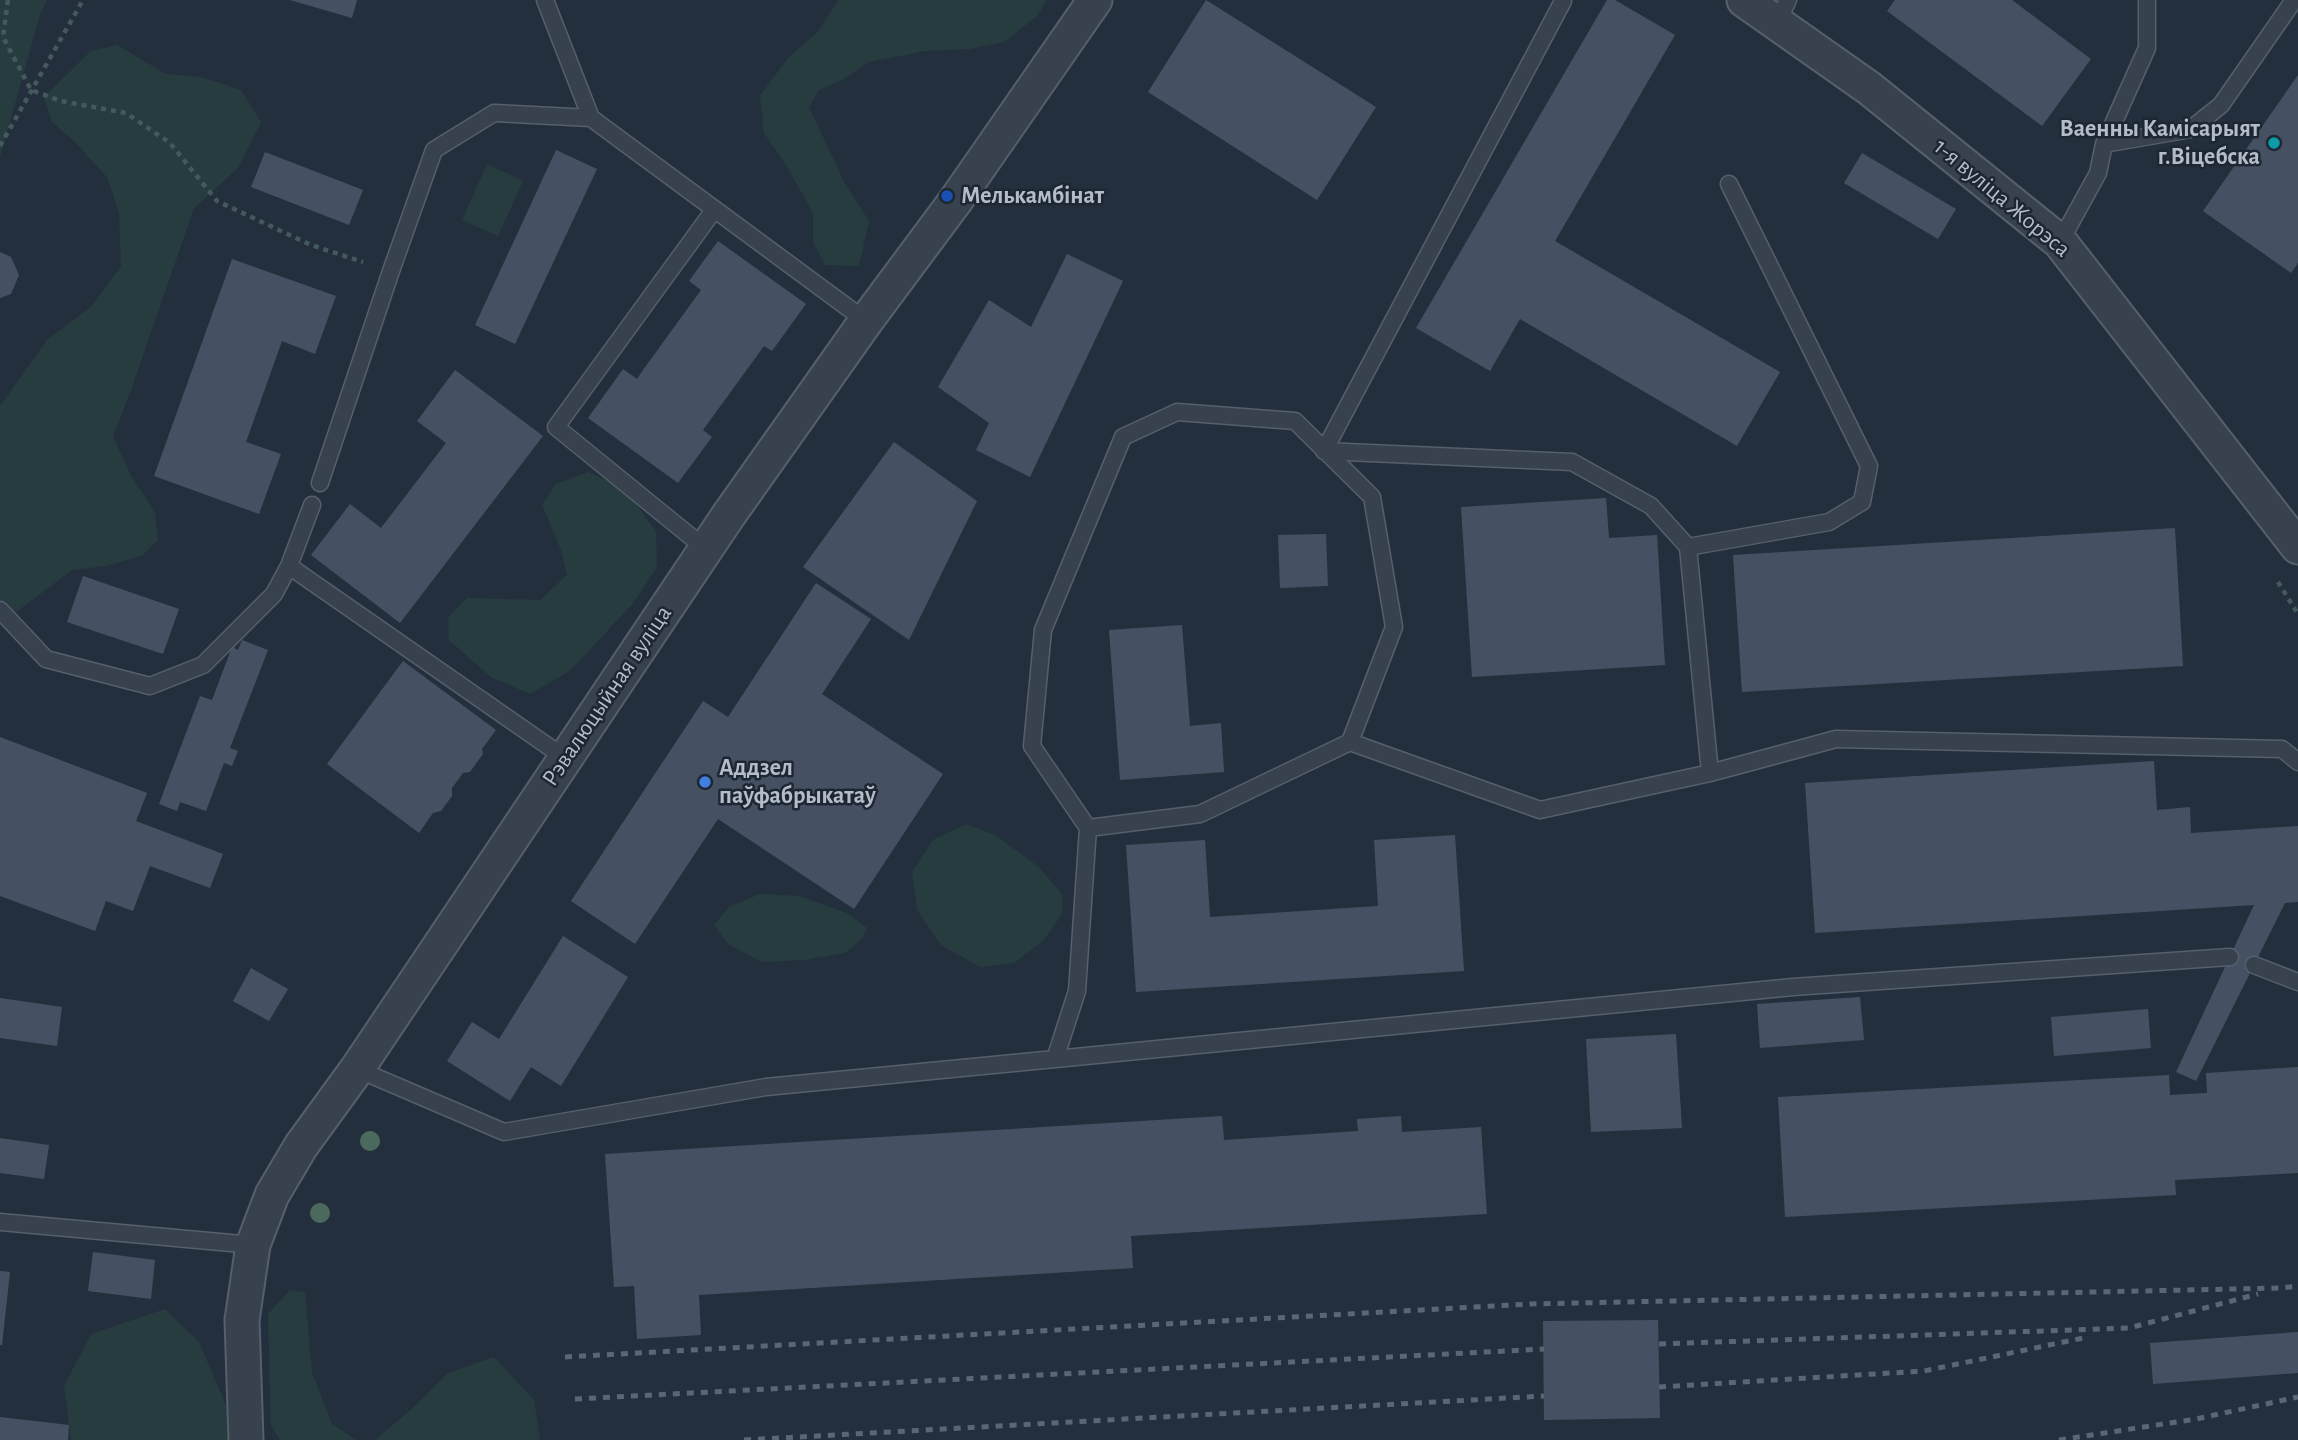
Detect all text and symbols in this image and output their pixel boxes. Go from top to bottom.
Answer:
place label: Ваенны Камісарыят г.Віцебска [2059,115,2260,171]
street label: 1-я вуліца Жорэса [1928,132,2076,264]
marker: Ваенны Камісарыят г.Віцебска [2266,135,2282,151]
place label: Мелькамбінат [961,182,1104,210]
marker: Мелькамбінат [939,188,955,204]
street label: Рэвалюцыйная вуліца [536,600,678,792]
place label: Аддзел паўфабрыкатаў [719,754,876,810]
marker: Аддзел паўфабрыкатаў [697,774,713,790]

